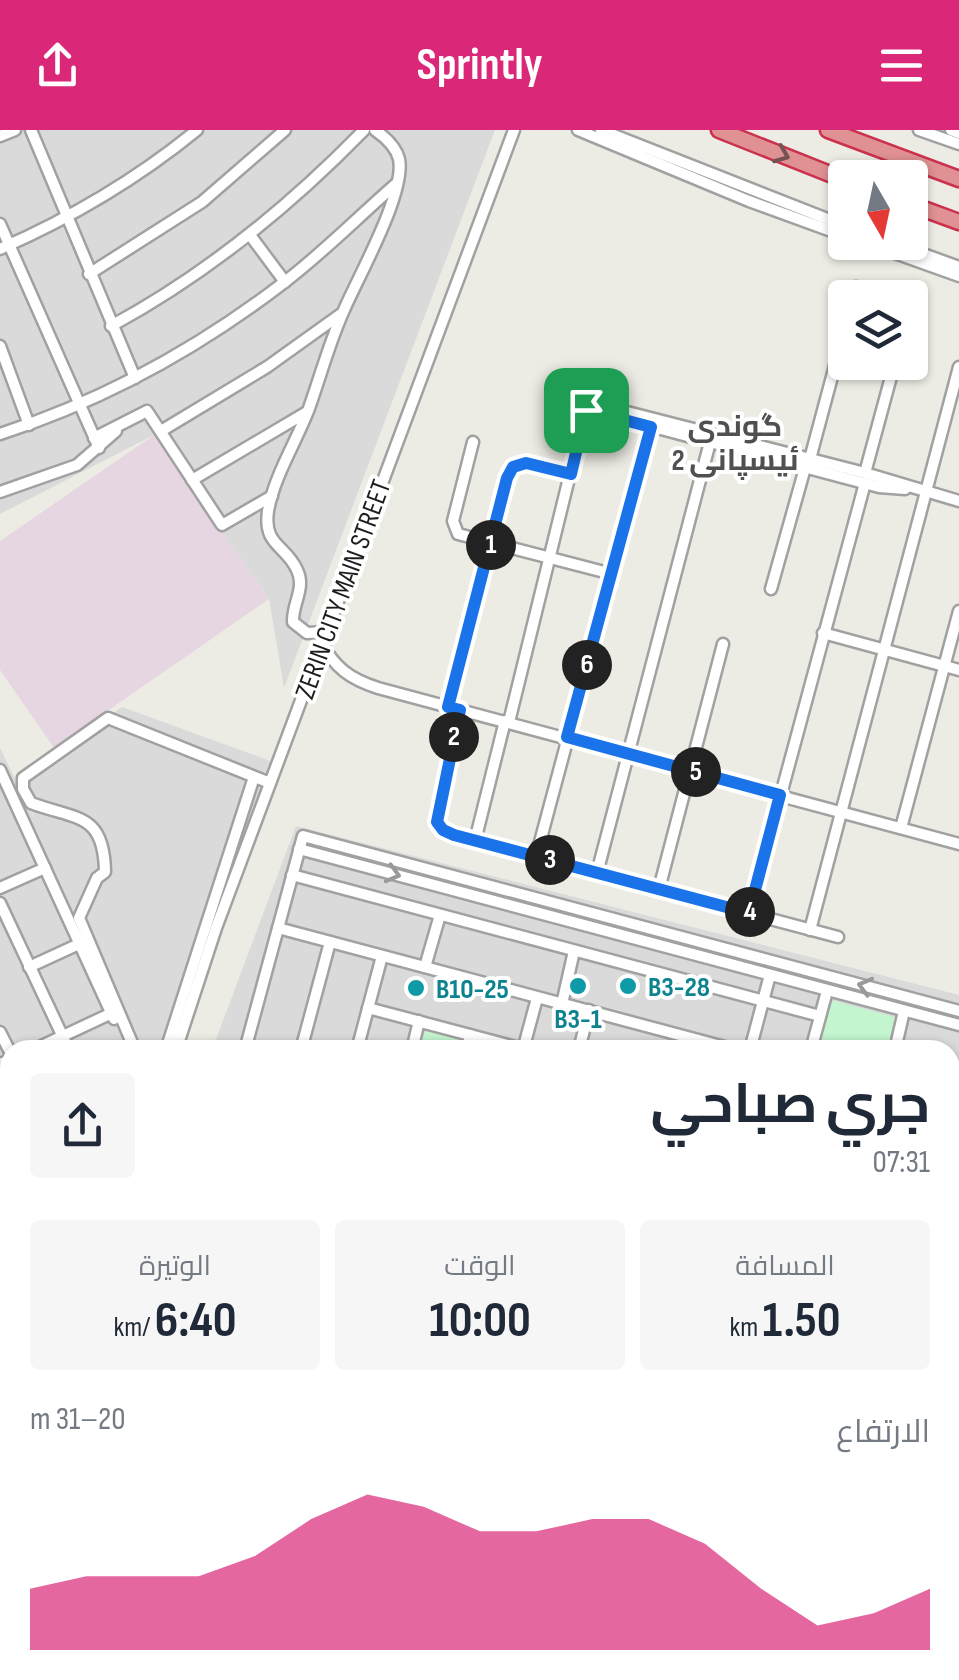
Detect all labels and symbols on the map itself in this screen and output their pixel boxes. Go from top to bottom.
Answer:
one-way arrow [772,144,790,164]
north arrow [828,160,928,260]
pin [544,368,629,453]
district label: گوندی ئیسپانی 2 [671,409,799,480]
street label: ZERIN CITY MAIN STREET [288,475,398,704]
pin: 1 [466,520,516,570]
pin: 6 [562,640,612,690]
pin: 2 [429,712,479,762]
pin: 5 [671,747,721,797]
pin: 3 [525,835,575,885]
one-way arrow [384,862,401,883]
pin: 4 [725,887,775,937]
place label: B3-28 [648,971,710,1004]
place label: B10-25 [436,973,509,1006]
marker: B3-1 [567,975,589,997]
marker: B3-28 [617,975,639,997]
marker: B10-25 [405,977,427,999]
one-way arrow [857,977,874,998]
place label: B3-1 [554,1003,602,1036]

